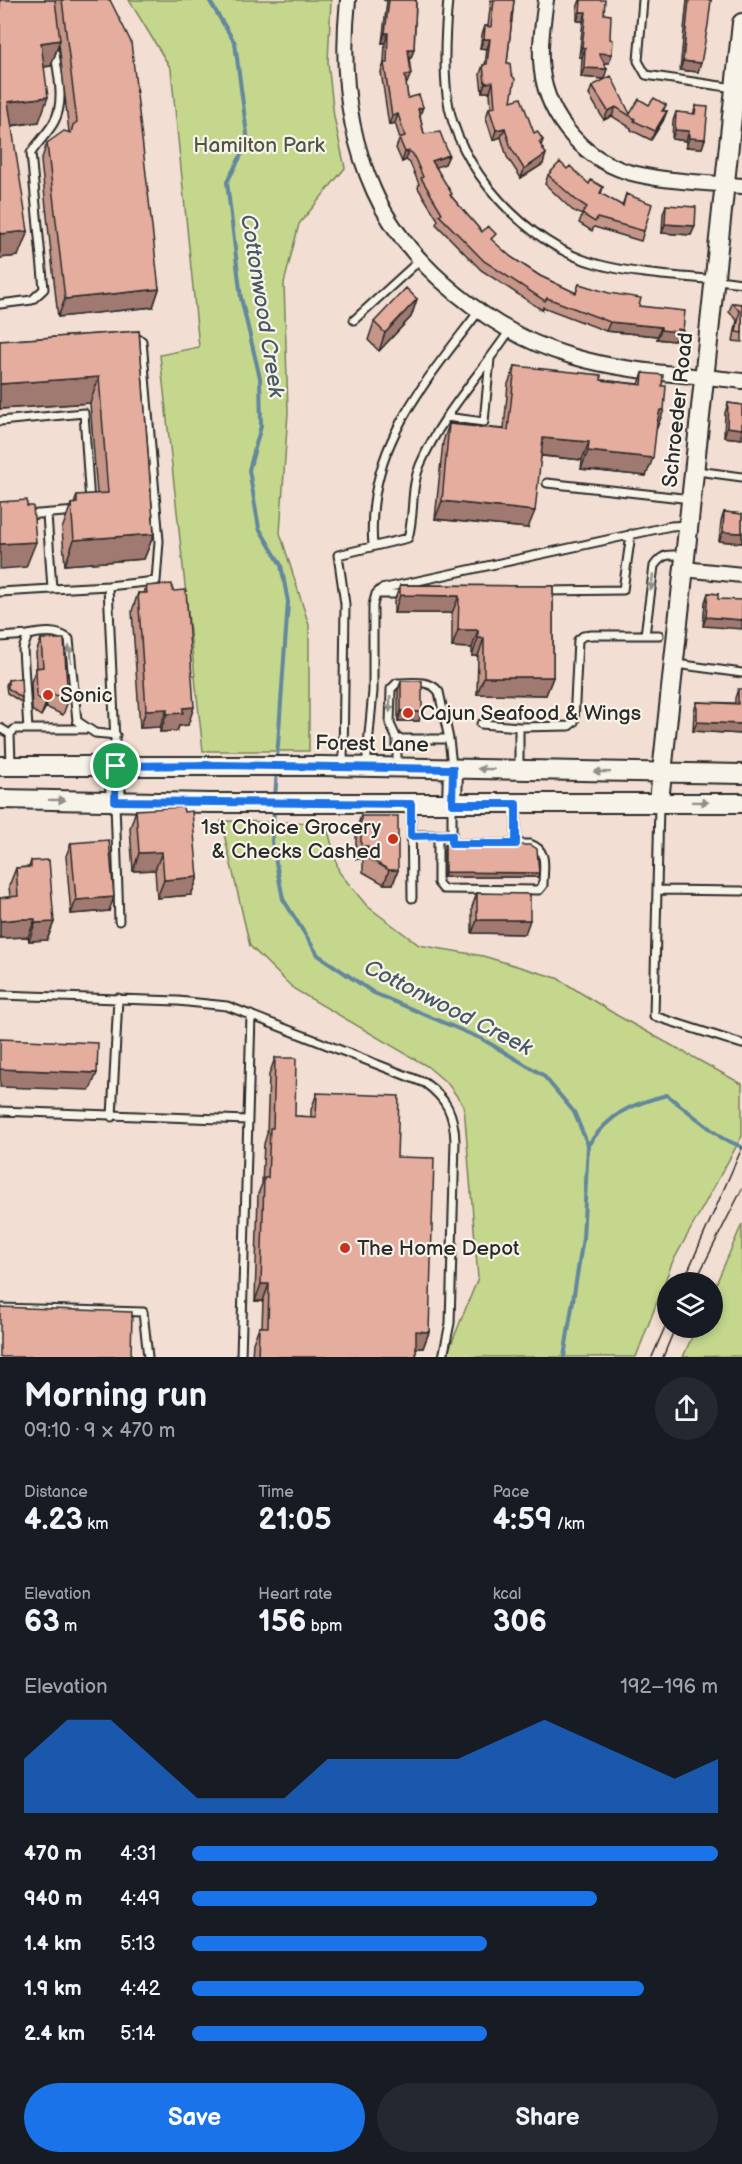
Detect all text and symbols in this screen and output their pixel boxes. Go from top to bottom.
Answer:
park label: Hamilton Park [193,133,325,158]
water label: Cottonwood Creek [234,212,290,401]
street label: Schroeder Road [657,331,699,489]
one-way arrow [647,573,657,592]
one-way arrow [65,645,75,664]
place label: Sonic [60,683,113,708]
marker: Sonic [41,688,55,702]
one-way arrow [385,694,395,713]
place label: Cajun Seafood & Wings [420,701,641,726]
marker: Cajun Seafood & Wings [401,706,415,720]
street label: Forest Lane [315,731,429,757]
pin [90,740,141,791]
icon: arrive [99,749,132,782]
one-way arrow [476,765,495,774]
one-way arrow [593,767,612,777]
one-way arrow [48,795,67,804]
one-way arrow [691,797,710,807]
place label: 1st Choice Grocery & Checks Cashed [201,815,382,864]
marker: 1st Choice Grocery & Checks Cashed [386,832,400,846]
water label: Cottonwood Creek [359,954,538,1063]
place label: The Home Depot [357,1236,520,1261]
marker: The Home Depot [338,1241,352,1255]
map controls [657,1272,723,1338]
button: layers [657,1272,723,1338]
text: Morning run [24,1376,207,1416]
button: share [655,1377,718,1440]
text: 09:10 · 9 × 470 m [24,1419,175,1443]
text: Distance [24,1483,88,1502]
text: Time [258,1483,294,1502]
text: Pace [493,1483,529,1502]
text: 4.23 [24,1502,83,1538]
text: 21:05 [258,1502,332,1538]
text: 4:59 [493,1502,552,1538]
text: km [83,1515,108,1534]
text: /km [552,1515,585,1534]
text: Elevation [24,1585,91,1604]
text: Heart rate [258,1585,332,1604]
text: kcal [493,1585,521,1604]
text: 63 [24,1604,60,1640]
text: 156 [258,1604,306,1640]
text: 306 [493,1604,547,1640]
text: m [60,1617,77,1636]
text: bpm [306,1617,342,1636]
text: Elevation [24,1675,107,1699]
text: 192–196 m [620,1675,718,1699]
text: 470 m [24,1842,82,1866]
text: 4:31 [120,1842,156,1866]
text: 940 m [24,1887,82,1911]
text: 4:49 [120,1887,160,1911]
text: 1.4 km [24,1932,82,1956]
text: 5:13 [120,1932,156,1956]
text: 1.9 km [24,1977,81,2001]
text: 4:42 [120,1977,160,2001]
text: 2.4 km [24,2022,85,2046]
text: 5:14 [120,2022,155,2046]
button: Save [24,2083,365,2152]
button: Share [377,2083,718,2152]

